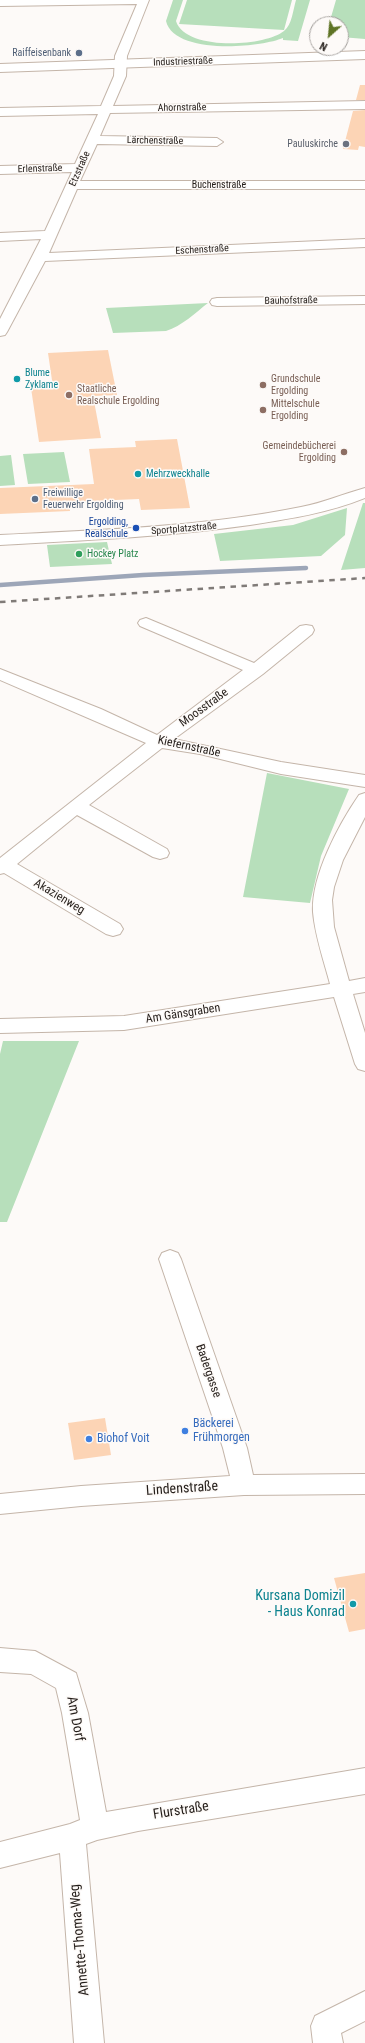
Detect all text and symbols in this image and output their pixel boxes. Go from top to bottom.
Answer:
north arrow [309,16,349,56]
text: N [318,39,330,54]
place label: Raiffeisenbank [12,47,71,59]
marker: Raiffeisenbank [74,48,84,58]
street label: Industriestraße [153,55,213,69]
street label: Ahornstraße [158,102,206,114]
street label: Lärchenstraße [127,135,183,147]
place label: Pauluskirche [287,138,338,150]
marker: Pauluskirche [341,139,351,149]
street label: Etzstraße [67,149,93,189]
street label: Erlenstraße [17,162,63,176]
street label: Buchenstraße [192,179,246,191]
street label: Eschenstraße [175,243,229,257]
street label: Bauhofstraße [264,295,318,307]
place label: Blume Zyklame [25,367,58,390]
place label: Grundschule Ergolding [271,373,320,396]
marker: Blume Zyklame [12,374,22,384]
marker: Grundschule Ergolding [258,380,268,390]
place label: Staatliche Realschule Ergolding [77,383,159,406]
marker: Staatliche Realschule Ergolding [64,390,74,400]
place label: Mittelschule Ergolding [271,398,320,422]
marker: Mittelschule Ergolding [258,405,268,415]
place label: Gemeindebücherei Ergolding [263,440,336,464]
marker: Gemeindebücherei Ergolding [339,447,349,457]
place label: Mehrzweckhalle [146,468,210,480]
marker: Mehrzweckhalle [133,469,143,479]
place label: Freiwillige Feuerwehr Ergolding [43,487,124,510]
marker: Freiwillige Feuerwehr Ergolding [30,494,40,504]
place label: Ergolding, Realschule [85,516,128,540]
street label: Sportplatzstraße [151,520,217,538]
marker: Ergolding, Realschule [131,523,141,533]
place label: Hockey Platz [87,548,138,560]
marker: Hockey Platz [74,549,84,559]
street label: Moosstraße [177,686,231,730]
street label: Kiefernstraße [156,733,222,761]
street label: Akazienweg [31,876,87,918]
street label: Am Gänsgraben [145,1001,221,1027]
street label: Badergasse [192,1342,224,1400]
place label: Bäckerei Frühmorgen [193,1417,250,1445]
marker: Bäckerei Frühmorgen [180,1426,190,1436]
place label: Biohof Voit [97,1432,149,1446]
marker: Biohof Voit [84,1434,94,1444]
street label: Lindenstraße [145,1478,219,1500]
place label: Kursana Domizil - Haus Konrad [255,1588,345,1620]
marker: Kursana Domizil - Haus Konrad [348,1599,358,1609]
street label: Am Dorf [62,1695,88,1743]
street label: Flurstraße [152,1798,210,1824]
street label: Annette-Thoma-Weg [67,1883,93,1997]

